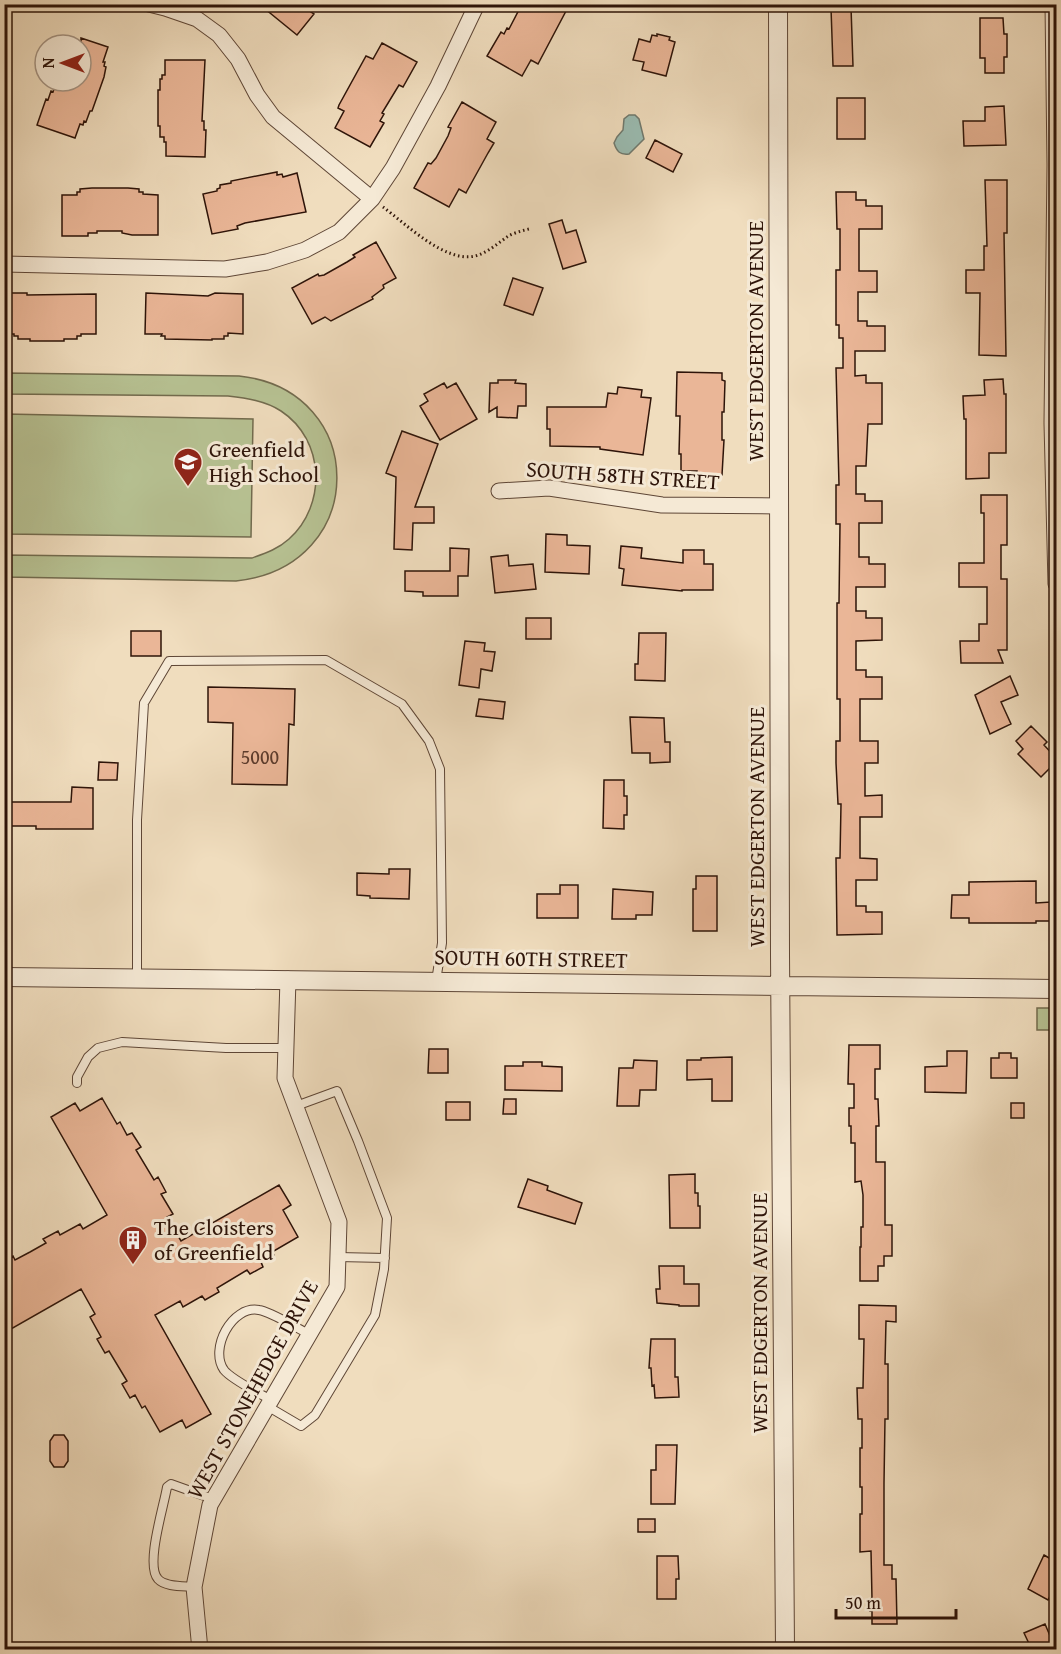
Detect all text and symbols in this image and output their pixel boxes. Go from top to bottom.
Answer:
north arrow [33,33,93,93]
text: N [36,57,60,68]
street label: WEST EDGERTON AVENUE [739,221,771,461]
place label: Greenfield High School [209,433,319,490]
school or university icon: Greenfield High School [172,446,204,488]
street label: SOUTH 58TH STREET [525,452,721,498]
street label: WEST EDGERTON AVENUE [740,707,772,947]
house number: 5000 [241,742,279,771]
street label: SOUTH 60TH STREET [434,940,628,976]
street label: WEST EDGERTON AVENUE [743,1193,775,1433]
place label: The Cloisters of Greenfield [154,1211,274,1268]
building icon: The Cloisters of Greenfield [117,1224,149,1266]
street label: WEST STONEHEDGE DRIVE [178,1274,326,1504]
scale bar [836,1582,956,1620]
text: 50 m [845,1589,881,1616]

